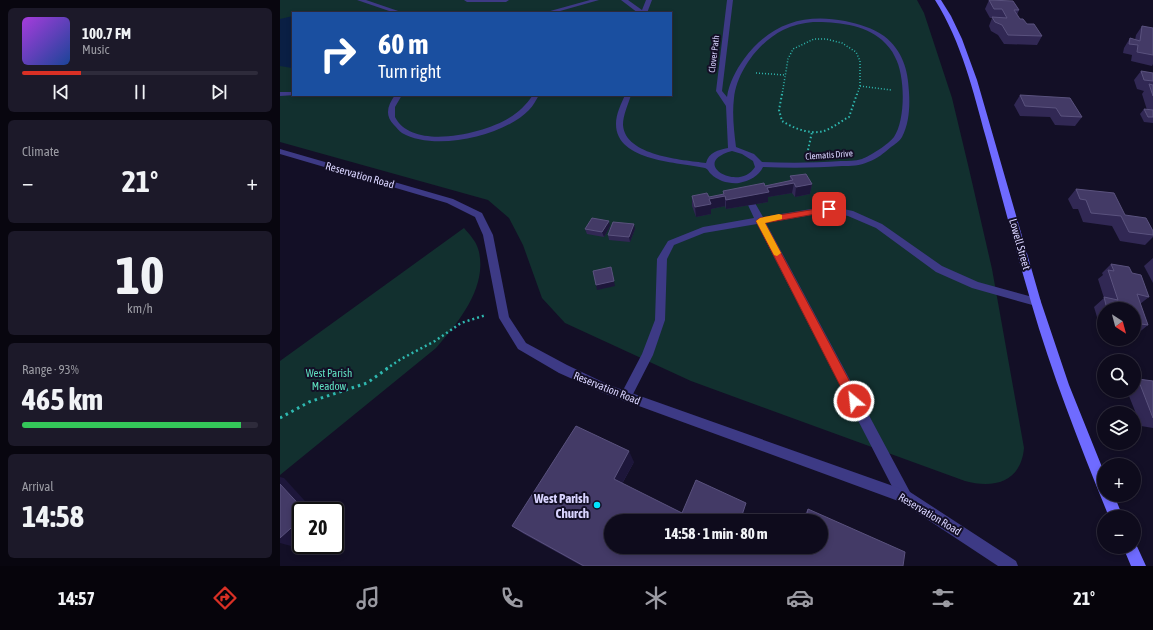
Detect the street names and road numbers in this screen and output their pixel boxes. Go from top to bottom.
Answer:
street label: Clover Path [707,35,721,73]
street label: Clematis Drive [805,148,853,162]
street label: Reservation Road [324,159,396,191]
street label: Lowell Street [1007,217,1033,271]
street label: Reservation Road [572,369,642,407]
street label: Reservation Road [897,491,963,537]

